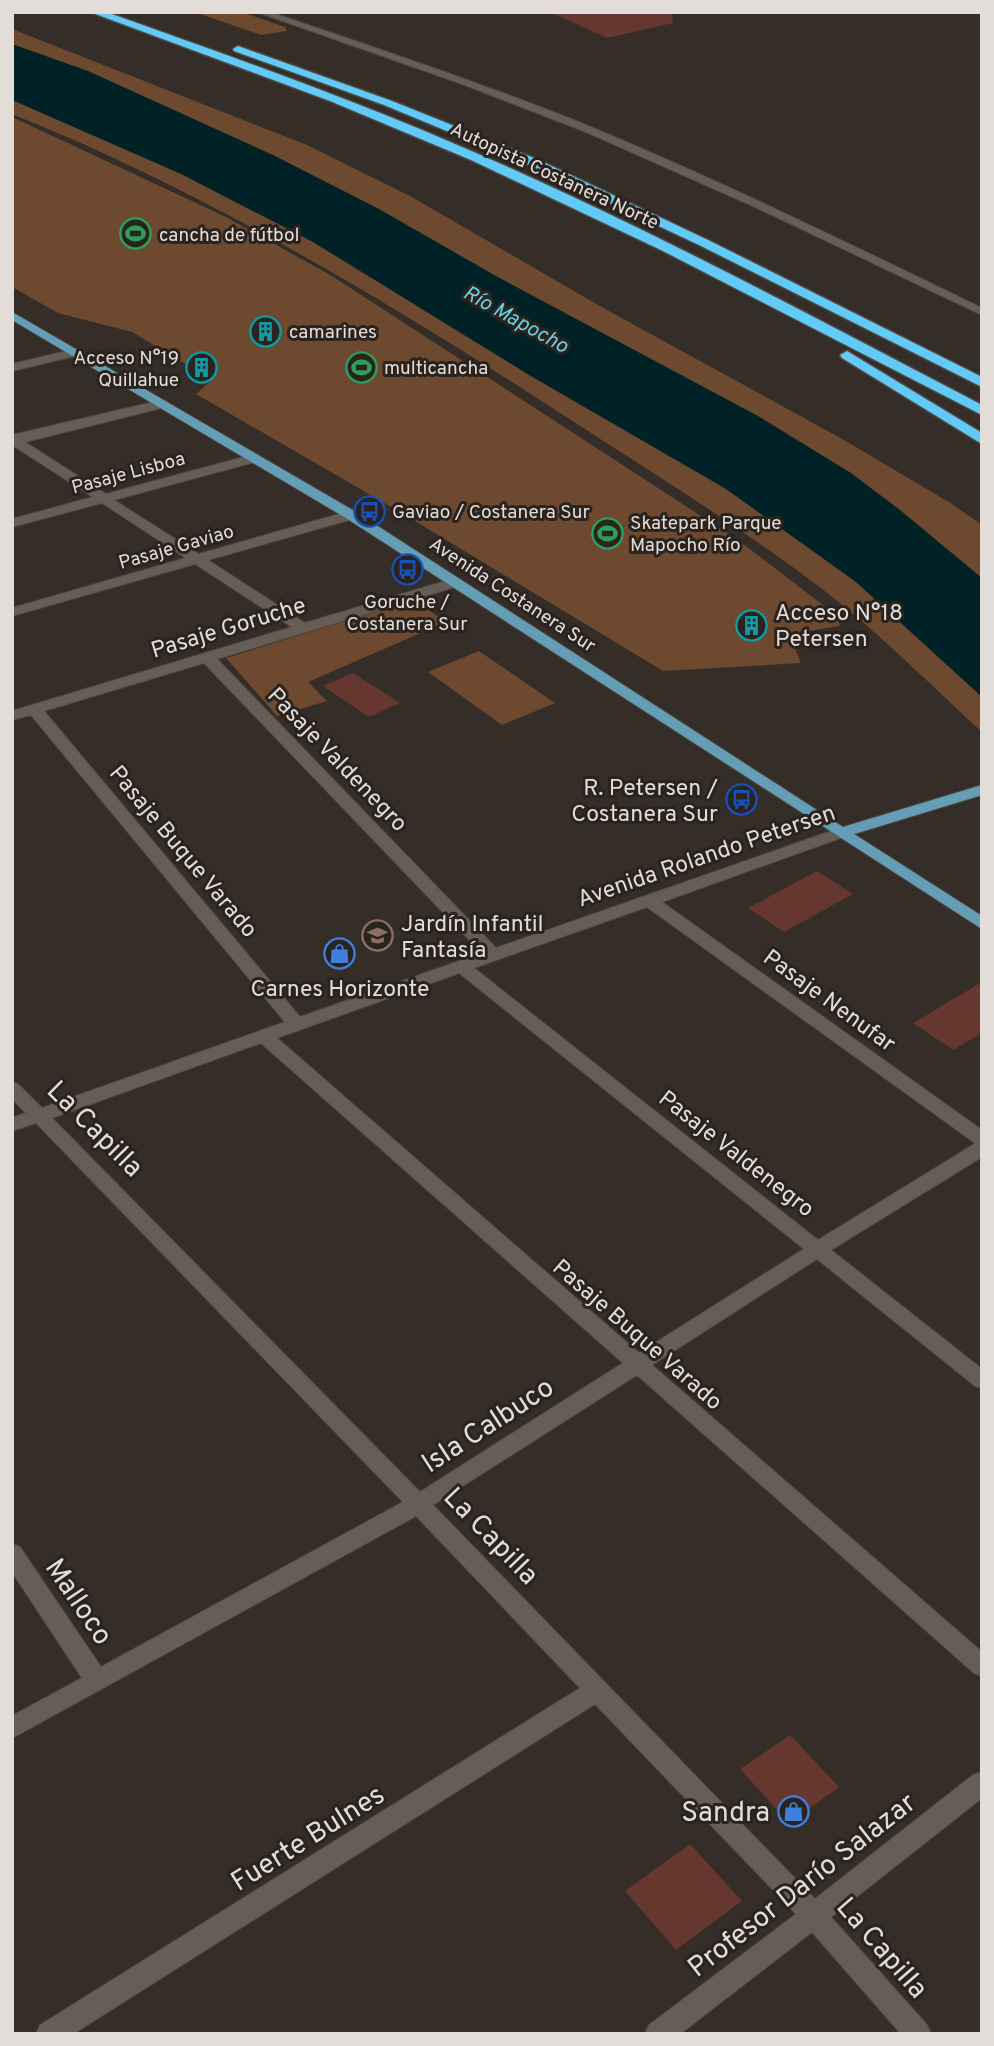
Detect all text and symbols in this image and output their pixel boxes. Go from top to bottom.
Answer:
street label: Autopista Costanera Norte [446,118,662,236]
sports icon: cancha de fútbol [119,217,153,251]
place label: cancha de fútbol [159,224,300,248]
water label: Río Mapocho [458,280,574,361]
building icon: camarines [249,314,283,348]
place label: camarines [289,321,377,345]
place label: Acceso N°19 Quillahue [74,347,179,393]
sports icon: multicancha [344,350,378,384]
building icon: Acceso N°19 Quillahue [185,351,219,385]
place label: multicancha [384,357,488,381]
street label: Pasaje Lisboa [69,447,188,501]
bus stop icon: Gaviao / Costanera Sur [352,494,386,528]
place label: Gaviao / Costanera Sur [392,501,591,525]
place label: Skatepark Parque Mapocho Río [630,512,781,558]
sports icon: Skatepark Parque Mapocho Río [590,516,624,550]
street label: Pasaje Gaviao [116,520,237,576]
street label: Avenida Costanera Sur [424,533,600,659]
bus stop icon: Goruche / Costanera Sur [390,553,424,587]
place label: Goruche / Costanera Sur [346,591,468,637]
street label: Pasaje Goruche [148,592,310,667]
place label: Acceso N°18 Petersen [775,600,903,655]
building icon: Acceso N°18 Petersen [735,608,769,642]
street label: Pasaje Valdenegro [260,682,412,839]
street label: Pasaje Buque Varado [102,760,263,945]
place label: R. Petersen / Costanera Sur [571,775,718,830]
bus stop icon: R. Petersen / Costanera Sur [724,783,758,817]
street label: Avenida Rolando Petersen [574,800,840,915]
place label: Jardín Infantil Fantasía [401,911,544,966]
school or university icon: Jardín Infantil Fantasía [361,919,395,953]
shop icon: Carnes Horizonte [323,937,357,971]
street label: Pasaje Nenufar [757,944,901,1060]
place label: Carnes Horizonte [251,976,429,1005]
street label: La Capilla [38,1074,150,1186]
street label: Pasaje Valdenegro [652,1085,819,1225]
street label: Pasaje Buque Varado [545,1254,727,1418]
street label: Isla Calbuco [416,1370,562,1483]
street label: La Capilla [434,1481,545,1594]
street label: Malloco [35,1552,120,1653]
street label: Fuerte Bulnes [225,1778,392,1901]
street label: Profesor Darío Salazar [681,1786,924,1987]
shop icon: Sandra [776,1794,810,1828]
place label: Sandra [681,1796,770,1832]
street label: La Capilla [827,1891,935,2007]

